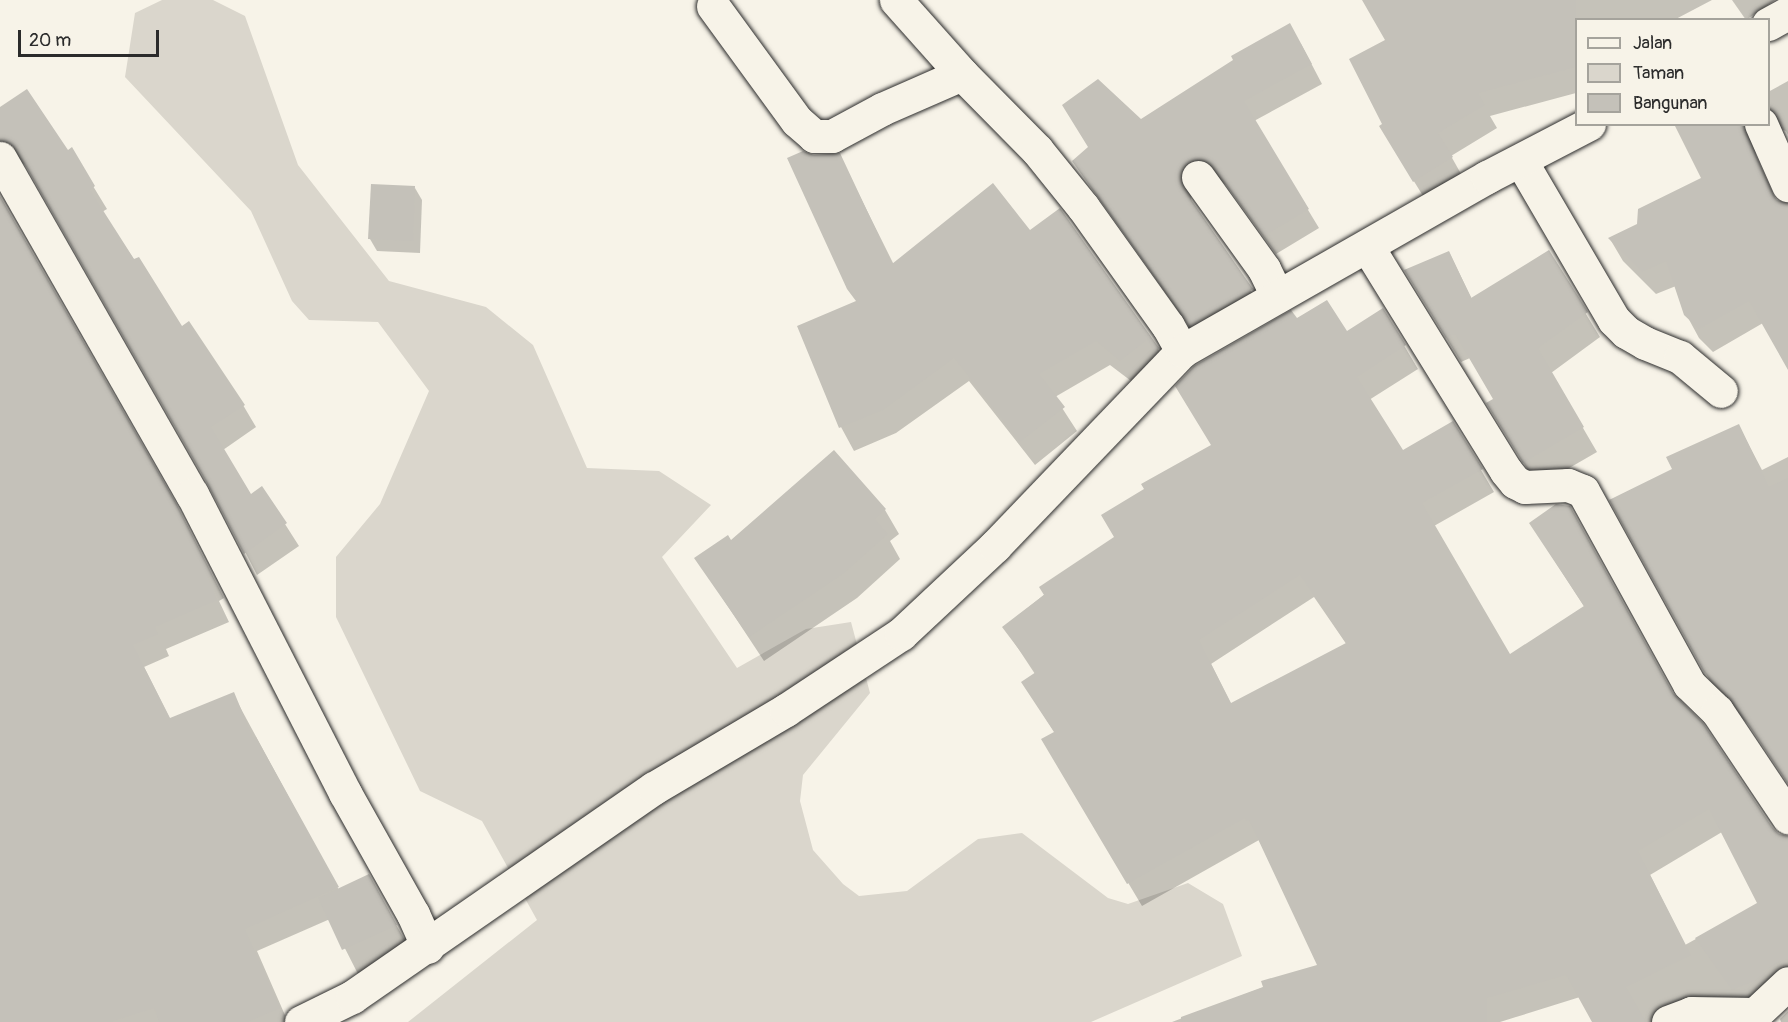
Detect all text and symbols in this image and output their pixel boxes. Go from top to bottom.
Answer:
scale bar [21,18,162,56]
legend [1575,18,1770,126]
text: 20 m [29,29,71,52]
text: Jalan [1633,32,1672,55]
text: Taman [1633,62,1684,85]
text: Bangunan [1633,92,1708,115]

